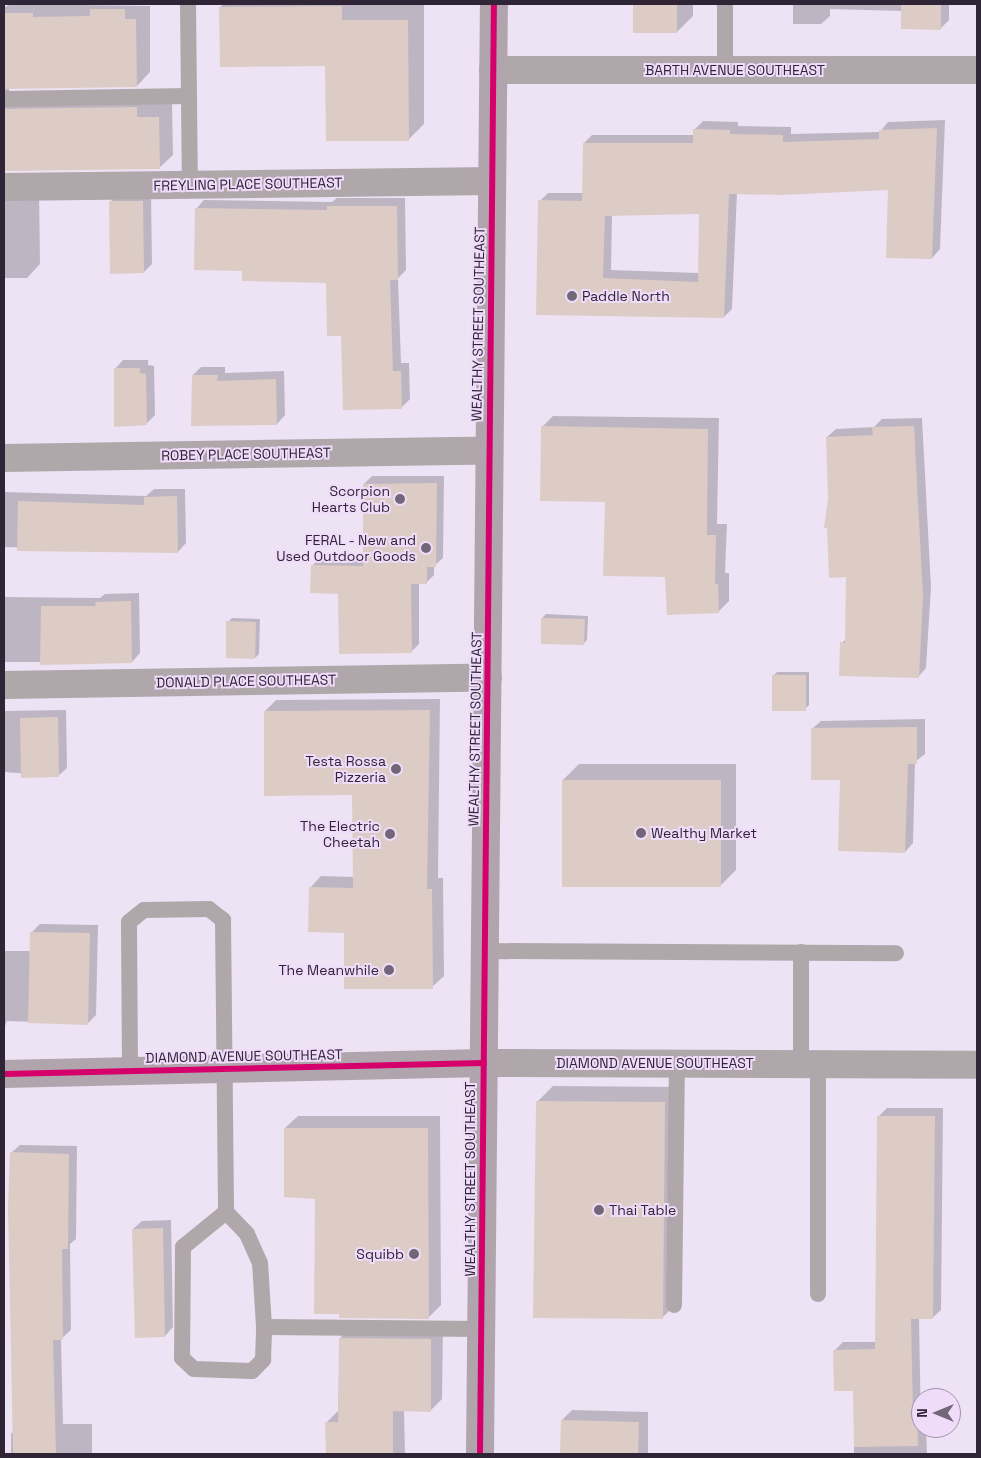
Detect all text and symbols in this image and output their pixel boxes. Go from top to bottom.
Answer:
street label: BARTH AVENUE SOUTHEAST [645,62,825,78]
street label: FREYLING PLACE SOUTHEAST [153,174,343,194]
street label: WEALTHY STREET SOUTHEAST [468,226,488,422]
place label: Paddle North [582,288,670,304]
marker: Paddle North [566,290,578,302]
street label: ROBEY PLACE SOUTHEAST [161,444,331,464]
place label: Scorpion Hearts Club [312,483,390,516]
marker: Scorpion Hearts Club [394,493,406,505]
place label: FERAL - New and Used Outdoor Goods [276,532,416,564]
marker: FERAL - New and Used Outdoor Goods [420,542,432,554]
street label: WEALTHY STREET SOUTHEAST [465,631,485,827]
street label: DONALD PLACE SOUTHEAST [156,671,336,691]
place label: Testa Rossa Pizzeria [305,753,386,786]
marker: Testa Rossa Pizzeria [390,763,402,775]
place label: The Electric Cheetah [300,818,380,850]
place label: Wealthy Market [651,825,757,841]
marker: Wealthy Market [635,827,647,839]
marker: The Electric Cheetah [384,828,396,840]
place label: The Meanwhile [278,962,379,978]
marker: The Meanwhile [383,964,395,976]
street label: DIAMOND AVENUE SOUTHEAST [145,1046,343,1066]
street label: DIAMOND AVENUE SOUTHEAST [556,1055,754,1071]
street label: WEALTHY STREET SOUTHEAST [462,1081,478,1277]
place label: Thai Table [609,1202,677,1218]
marker: Thai Table [593,1204,605,1216]
place label: Squibb [356,1246,404,1262]
marker: Squibb [408,1248,420,1260]
north arrow [911,1388,961,1438]
text: N [913,1408,931,1418]

